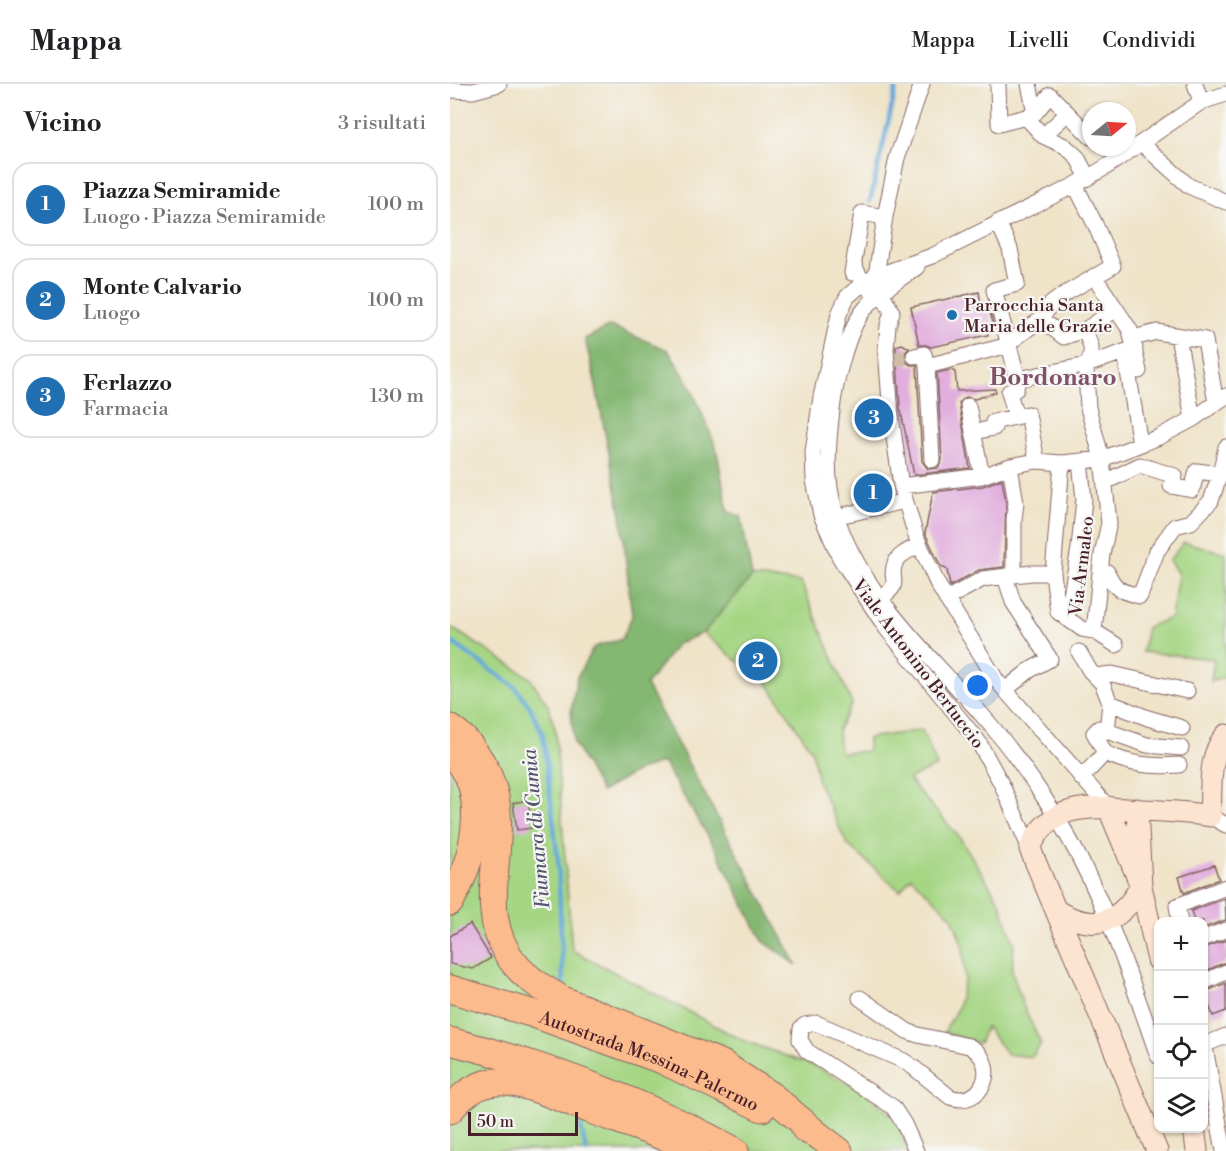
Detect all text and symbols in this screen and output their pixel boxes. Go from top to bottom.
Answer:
text: Mappa [30,24,122,59]
text: Mappa [911,28,975,54]
text: Livelli [1008,28,1069,54]
text: Condividi [1102,28,1196,54]
north arrow [1082,102,1136,156]
text: Vicino [24,107,102,139]
text: 3 risultati [338,111,426,136]
text: Piazza Semiramide [83,178,281,205]
text: 1 [41,192,50,217]
text: 100 m [368,192,424,217]
text: Luogo · Piazza Semiramide [83,205,326,230]
text: Monte Calvario [83,274,242,301]
text: 2 [39,288,52,313]
text: 100 m [368,288,424,313]
place label: Parrocchia Santa Maria delle Grazie [964,294,1112,338]
text: Luogo [83,301,140,326]
marker: Parrocchia Santa Maria delle Grazie [945,308,959,322]
district label: Bordonaro [989,363,1117,393]
text: Ferlazzo [83,370,172,397]
text: 3 [39,384,52,409]
text: 130 m [369,384,424,409]
pin: 3 [854,396,894,440]
text: Farmacia [83,397,169,422]
pin: 1 [854,470,892,516]
street label: Via Armaleo [1064,515,1100,618]
street label: Viale Antonino Bertuccio [846,574,989,753]
pin: 2 [738,638,778,684]
your location [963,671,992,700]
water label: Fiumara di Cumia [517,747,556,910]
map controls [1154,917,1208,1133]
button: + [1154,917,1208,971]
button: − [1154,971,1208,1025]
street label: Autostrada Messina-Palermo [535,1005,763,1116]
button: locate [1154,1025,1208,1079]
button: layers [1154,1079,1208,1133]
scale bar [468,1109,578,1136]
text: 50 m [477,1112,514,1132]

